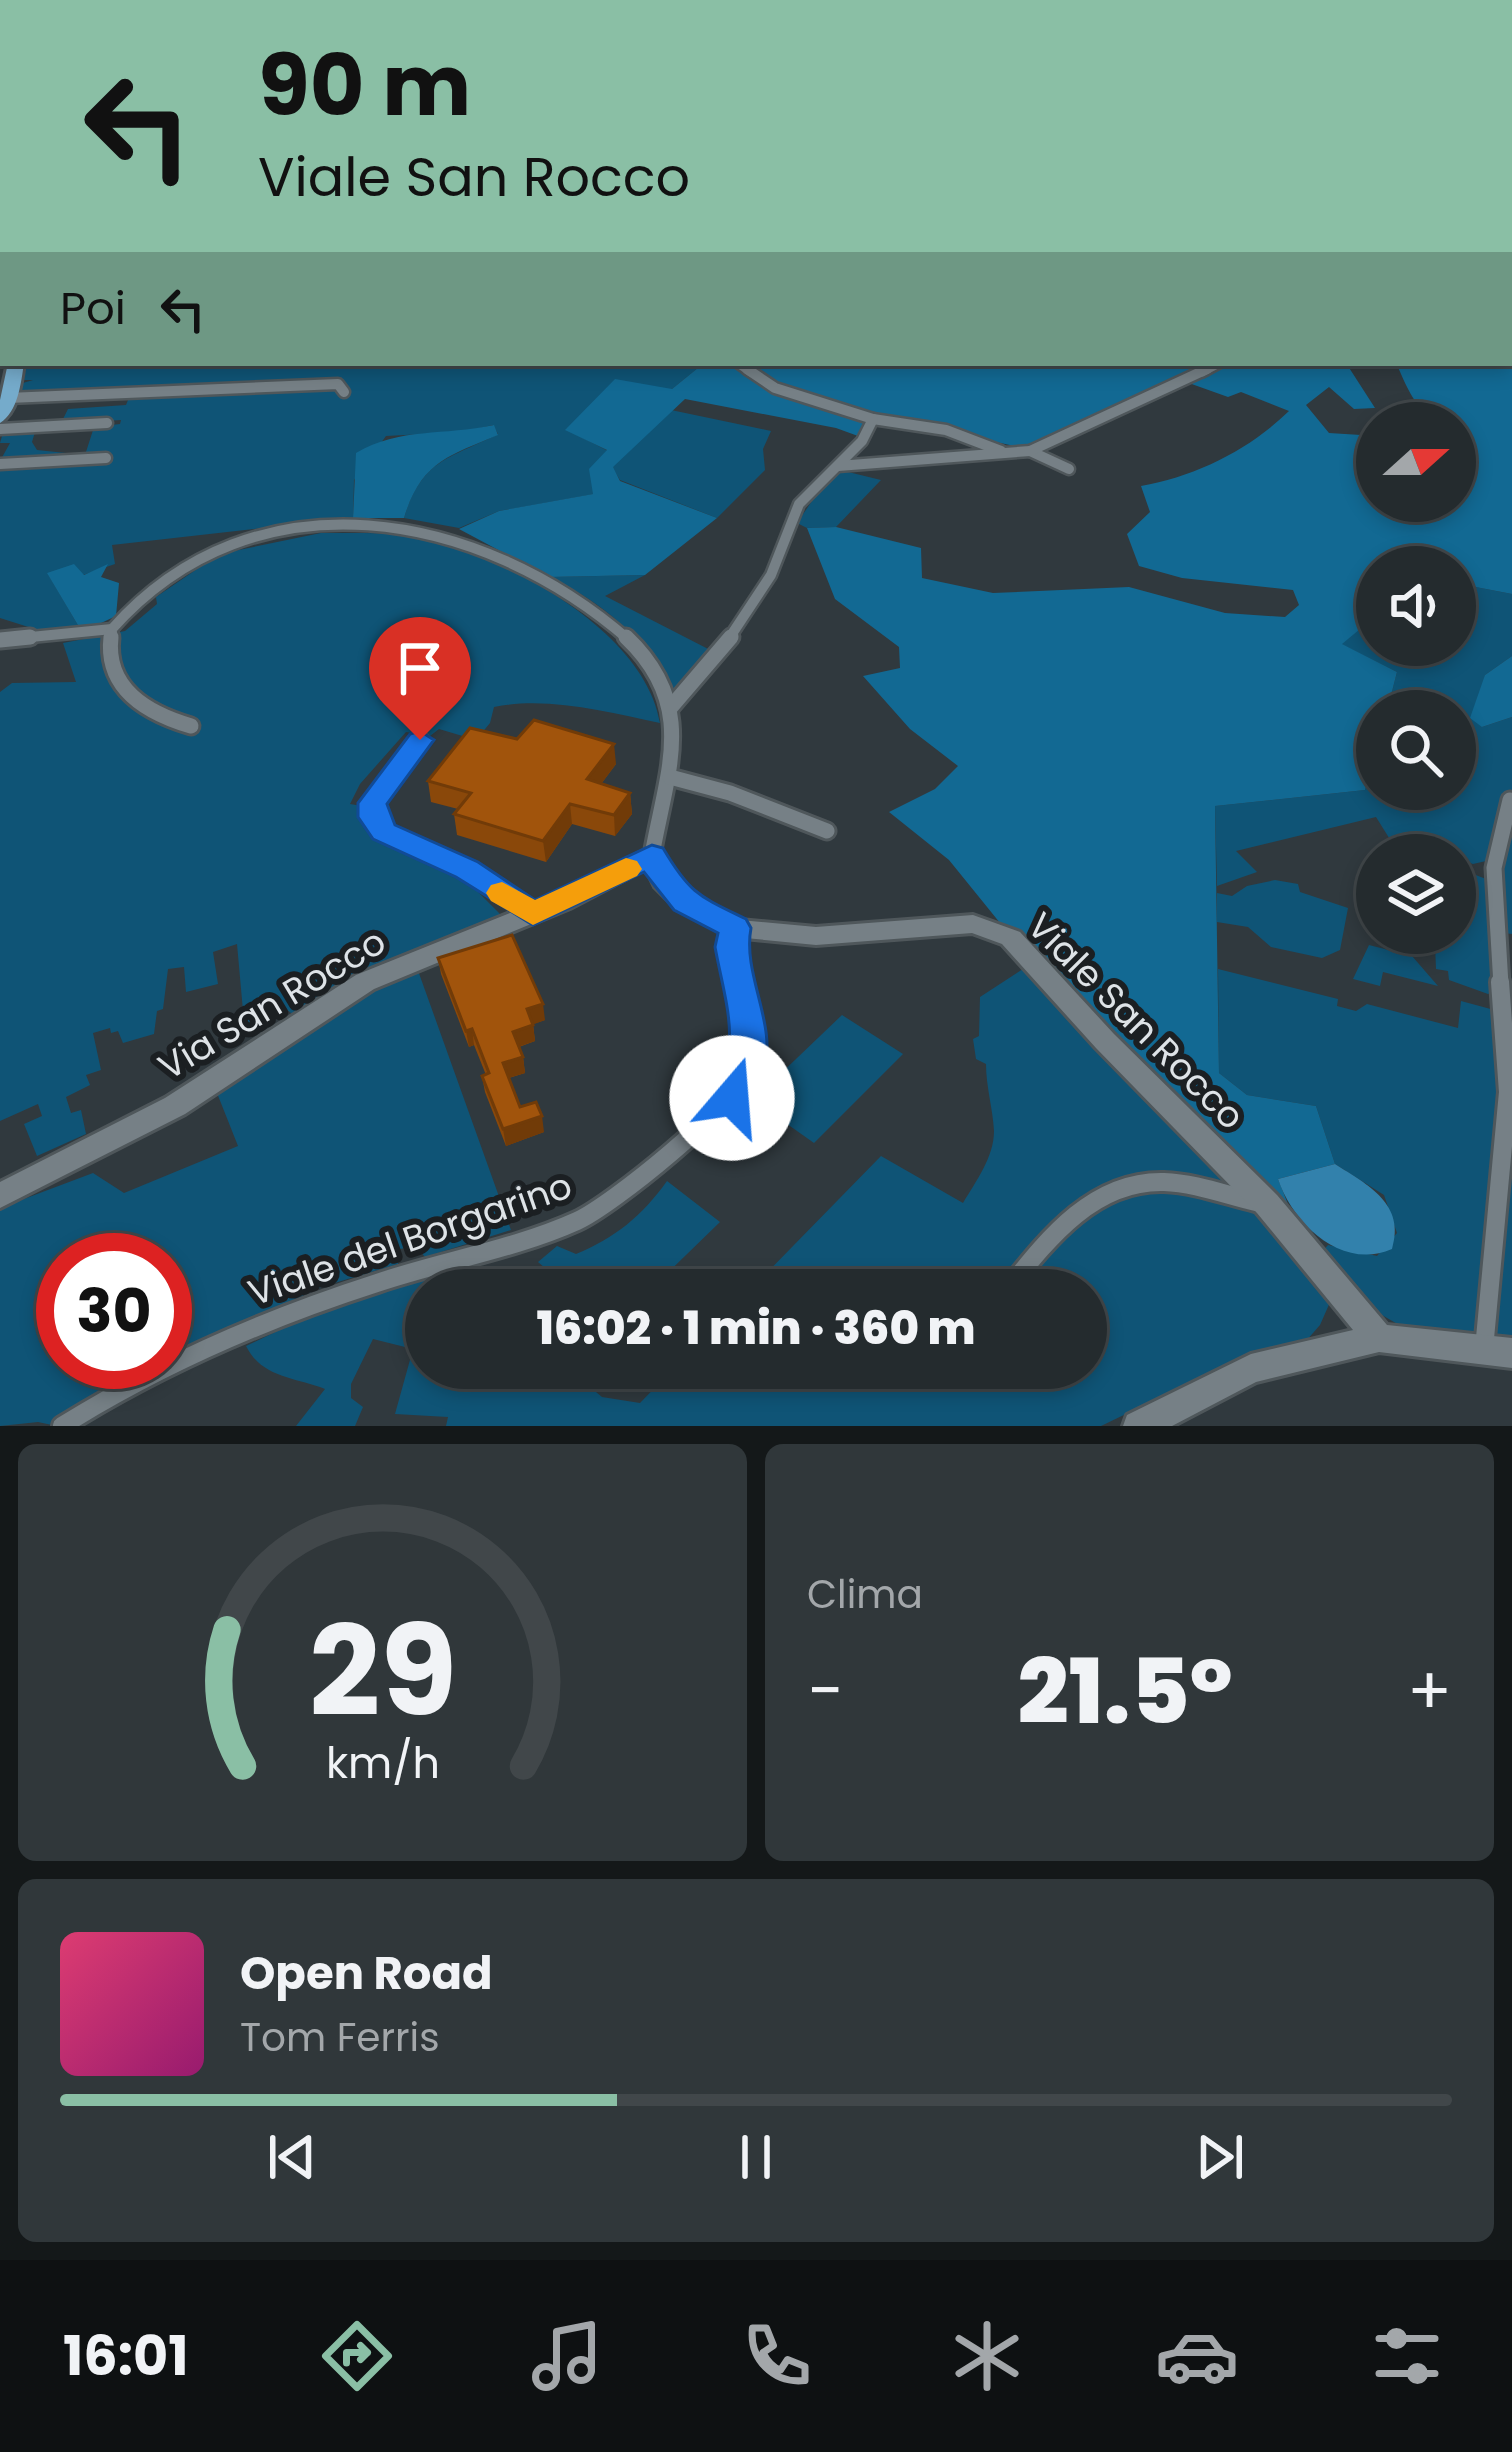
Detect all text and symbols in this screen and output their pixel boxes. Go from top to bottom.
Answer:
text: 90 m [258,27,471,144]
icon: left [60,48,216,204]
text: Viale San Rocco [258,139,690,215]
icon: left [150,276,216,342]
text: Poi [60,277,126,340]
north arrow [1356,402,1476,522]
map controls [1356,402,1476,954]
button: sound [1356,546,1476,666]
pin [369,617,471,740]
icon: arrive [387,635,453,701]
button: search [1356,690,1476,810]
button: layers [1356,834,1476,954]
street label: Viale San Rocco [1016,901,1256,1141]
street label: Via San Rocco [149,916,395,1092]
position arrow [669,1035,795,1161]
street label: Viale del Borgarino [241,1160,579,1318]
speed limit sign: 30 [36,1233,192,1389]
text: 16:02 · 1 min · 360 m [536,1297,976,1360]
text: Clima [807,1567,923,1622]
text: 29 [308,1584,457,1759]
text: 21.5° [1018,1628,1233,1755]
text: − [807,1645,843,1737]
text: + [1407,1645,1452,1737]
text: km/h [325,1732,440,1792]
text: Open Road [240,1942,493,2005]
text: Tom Ferris [240,2010,440,2065]
icon: previous [259,2124,325,2190]
icon: pause [723,2124,789,2190]
icon: next [1187,2124,1253,2190]
icon: directions [315,2314,399,2398]
icon: music [525,2314,609,2398]
icon: phone [735,2314,819,2398]
icon: climate [945,2314,1029,2398]
icon: car [1155,2314,1239,2398]
icon: filters [1365,2314,1449,2398]
text: 16:01 [63,2318,189,2394]

